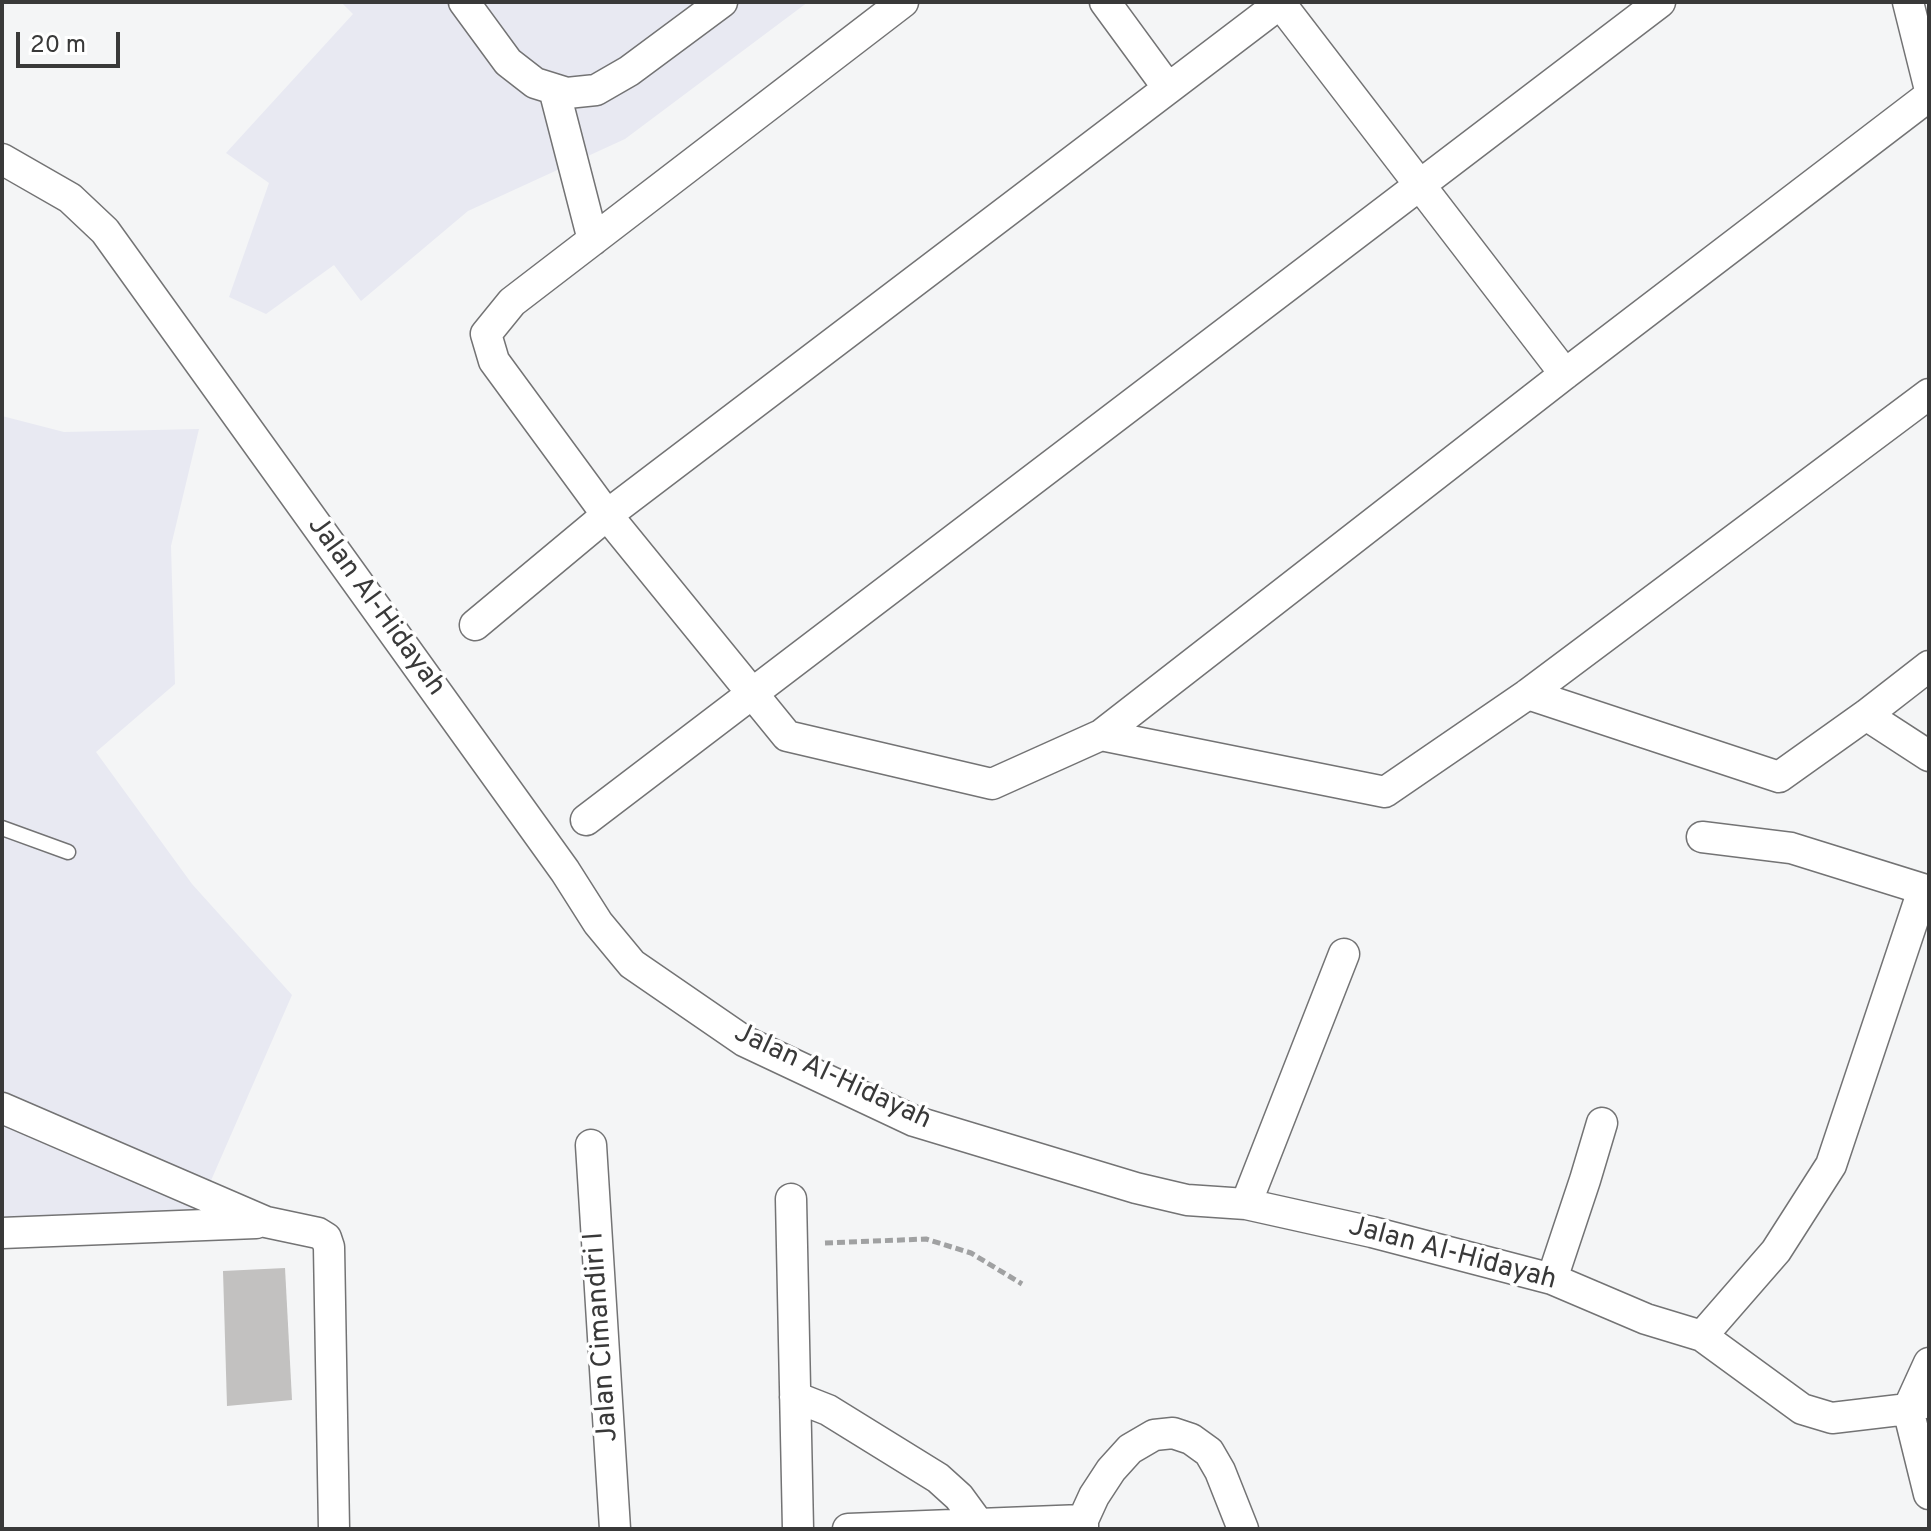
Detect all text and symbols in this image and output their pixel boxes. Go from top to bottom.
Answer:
scale bar [20,16,124,66]
text: 20 m [30,31,86,61]
street label: Jalan Al-Hidayah [299,511,451,703]
street label: Jalan Al-Hidayah [728,1018,936,1138]
street label: Jalan Al-Hidayah [1344,1211,1560,1299]
street label: Jalan Cimandiri I [579,1231,627,1443]

